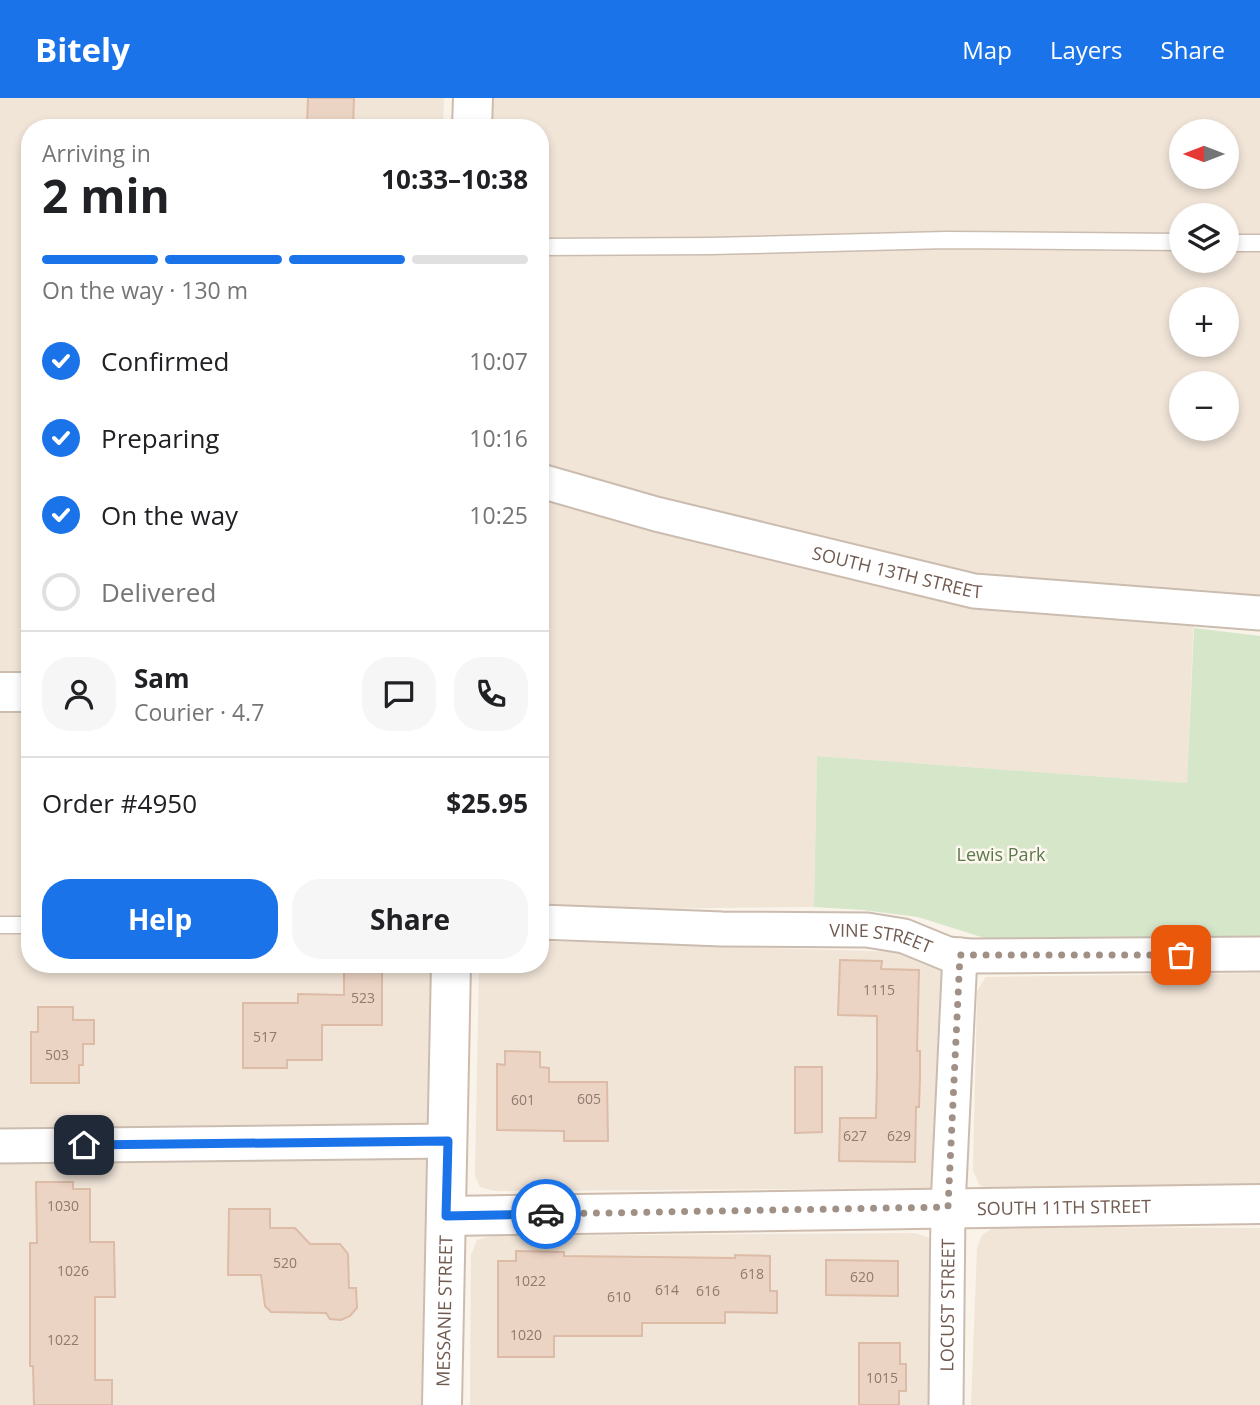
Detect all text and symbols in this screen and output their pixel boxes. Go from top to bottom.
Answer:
text: Bitely [35,27,130,72]
text: Map [962,33,1012,66]
text: Layers [1050,33,1123,66]
text: Share [1161,33,1225,66]
north arrow [1169,119,1239,189]
map controls [1169,119,1239,441]
text: Arriving in [42,137,151,169]
text: 10:33–10:38 [381,161,528,197]
text: 2 min [42,164,170,226]
button: layers [1169,203,1239,273]
text: On the way · 130 m [42,274,248,306]
button: + [1169,287,1239,357]
icon: check [42,342,80,380]
text: Confirmed [101,343,229,379]
text: 10:07 [469,345,528,377]
button: − [1169,371,1239,441]
icon: check [42,419,80,457]
text: Preparing [101,420,219,456]
text: 10:16 [469,422,528,454]
icon: check [42,496,80,534]
text: On the way [101,497,238,533]
text: 10:25 [469,499,528,531]
street label: SOUTH 13TH STREET [810,540,983,604]
text: Delivered [101,574,216,610]
button: person [42,657,116,731]
button: chat [362,657,436,731]
button: phone [454,657,528,731]
text: Sam [134,660,190,696]
text: Courier · 4.7 [134,696,264,728]
text: Order #4950 [42,785,197,821]
text: $25.95 [446,785,528,821]
park label: Lewis Park [957,842,1046,866]
button: Help [42,879,278,959]
button: Share [292,879,528,959]
street label: VINE STREET [829,918,936,958]
pin [1151,925,1211,985]
icon: bag [1162,936,1200,974]
house number: 1115 [863,980,895,999]
house number: 523 [351,988,375,1007]
house number: 517 [253,1027,277,1046]
house number: 503 [45,1045,69,1064]
house number: 605 [577,1089,601,1108]
house number: 601 [511,1090,535,1109]
pin [54,1115,114,1175]
icon: home [65,1126,103,1164]
house number: 627 [843,1126,867,1145]
house number: 629 [887,1126,911,1145]
courier [511,1179,581,1249]
street label: SOUTH 11TH STREET [977,1194,1151,1220]
icon: car [527,1195,565,1233]
house number: 1030 [47,1196,79,1215]
street label: MESSANIE STREET [430,1235,457,1387]
street label: LOCUST STREET [934,1238,960,1372]
house number: 520 [273,1253,297,1272]
house number: 1026 [57,1261,89,1280]
house number: 618 [740,1264,764,1283]
house number: 620 [850,1267,874,1286]
house number: 1022 [514,1271,546,1290]
house number: 614 [655,1280,679,1299]
house number: 616 [696,1281,720,1300]
house number: 610 [607,1287,631,1306]
house number: 1020 [510,1325,542,1344]
house number: 1022 [47,1330,79,1349]
house number: 1015 [866,1368,898,1387]

